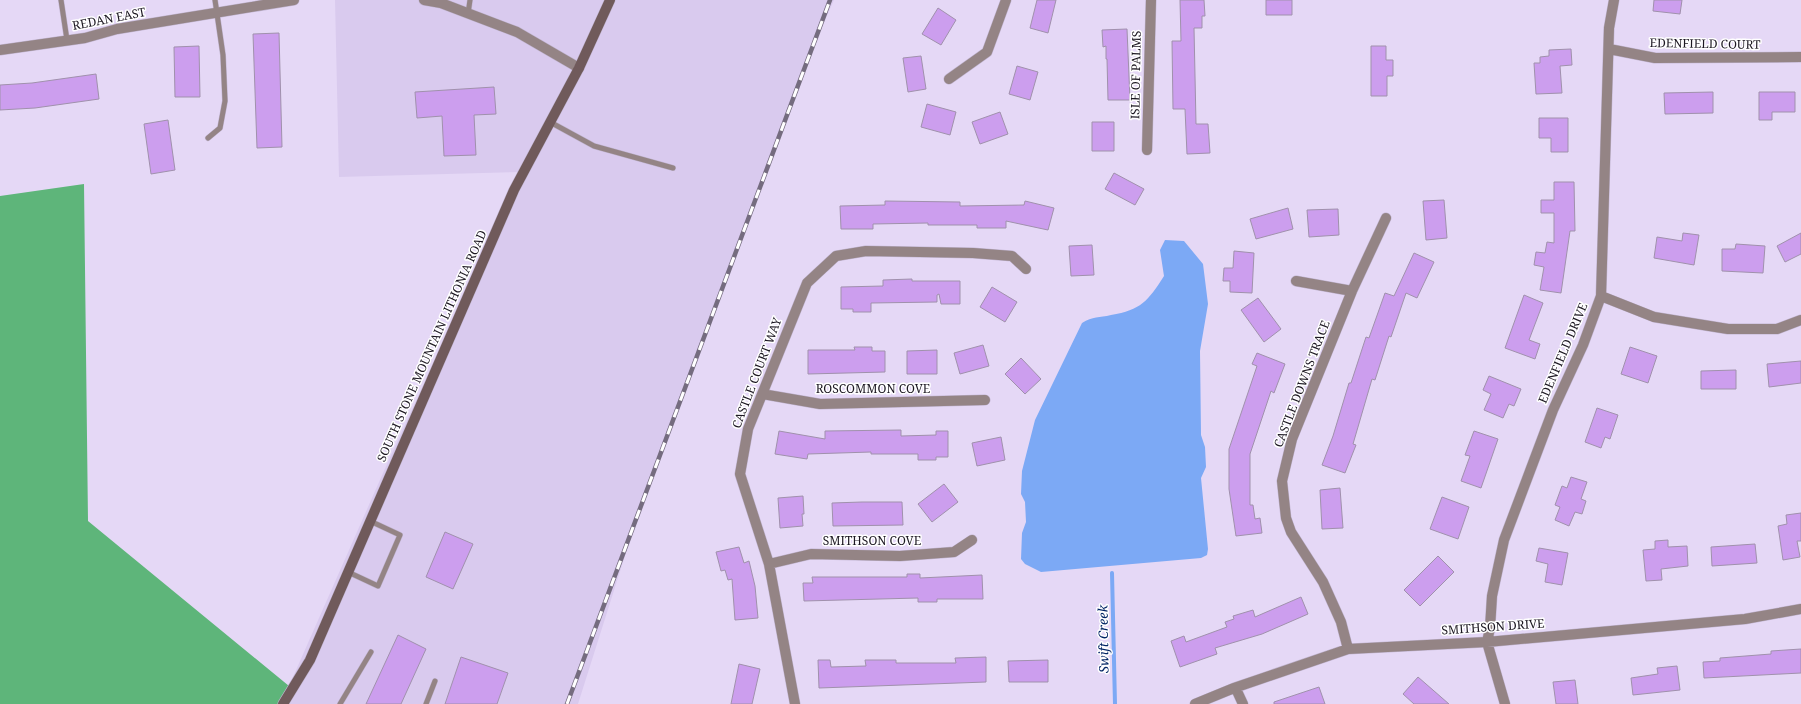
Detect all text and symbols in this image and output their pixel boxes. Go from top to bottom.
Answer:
street label: REDAN EAST [71,3,148,34]
street label: ISLE OF PALMS [1126,31,1145,119]
street label: EDENFIELD COURT [1649,34,1761,53]
street label: SOUTH STONE MOUNTAIN LITHONIA ROAD [373,227,491,464]
street label: EDENFIELD DRIVE [1534,300,1591,406]
street label: CASTLE COURT WAY [728,315,786,431]
street label: CASTLE DOWNS TRACE [1269,318,1334,450]
street label: ROSCOMMON COVE [816,380,930,397]
street label: SMITHSON COVE [823,532,921,549]
water label: Swift Creek [1093,604,1113,673]
street label: SMITHSON DRIVE [1441,614,1545,639]

